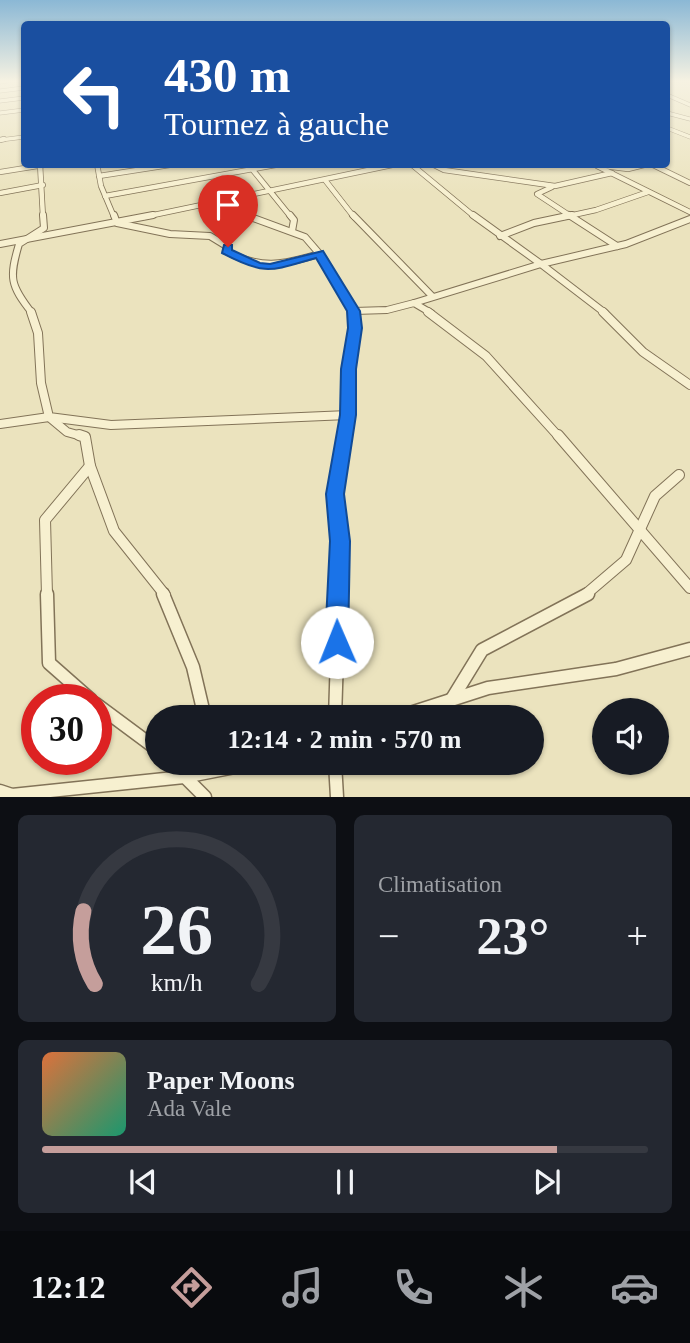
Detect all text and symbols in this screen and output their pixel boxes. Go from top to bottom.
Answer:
text: 430 m [164,48,291,103]
icon: left [49,49,140,140]
text: Tournez à gauche [164,106,389,142]
pin [198,175,258,247]
icon: arrive [209,186,247,224]
position arrow [300,605,374,679]
speed limit sign: 30 [21,684,112,775]
map controls [592,698,669,775]
button: sound [592,698,669,775]
text: 12:14 · 2 min · 570 m [228,725,462,754]
text: Climatisation [378,872,502,897]
text: 26 [141,890,213,971]
text: 23° [477,908,549,965]
text: − [378,915,399,957]
text: + [627,915,648,957]
text: km/h [151,969,203,996]
text: Paper Moons [147,1066,295,1095]
text: Ada Vale [147,1096,232,1121]
icon: previous [124,1163,162,1201]
icon: pause [326,1163,364,1201]
icon: next [528,1163,566,1201]
icon: directions [167,1263,216,1312]
icon: music [278,1263,327,1312]
icon: phone [389,1263,438,1312]
icon: climate [499,1263,548,1312]
icon: car [610,1263,659,1312]
text: 12:12 [31,1269,106,1305]

